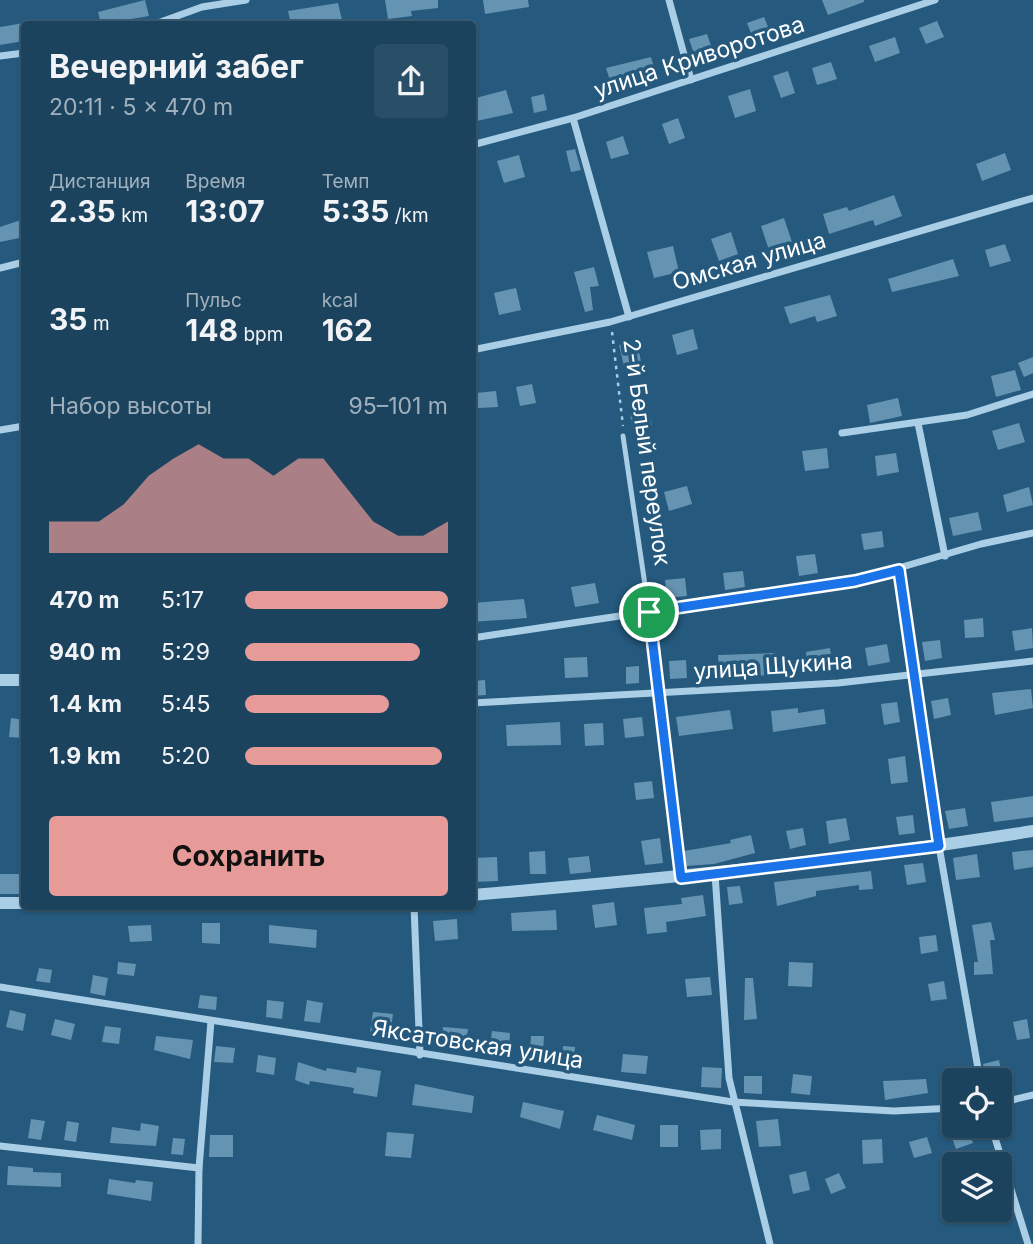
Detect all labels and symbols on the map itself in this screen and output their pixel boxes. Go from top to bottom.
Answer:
street label: улица Криворотова [590,10,808,104]
street label: Омская улица [669,226,829,296]
street label: 2-й Белый переулок [617,337,677,568]
pin [619,582,679,642]
street label: улица Щукина [692,646,854,686]
street label: Яксатовская улица [370,1013,586,1075]

